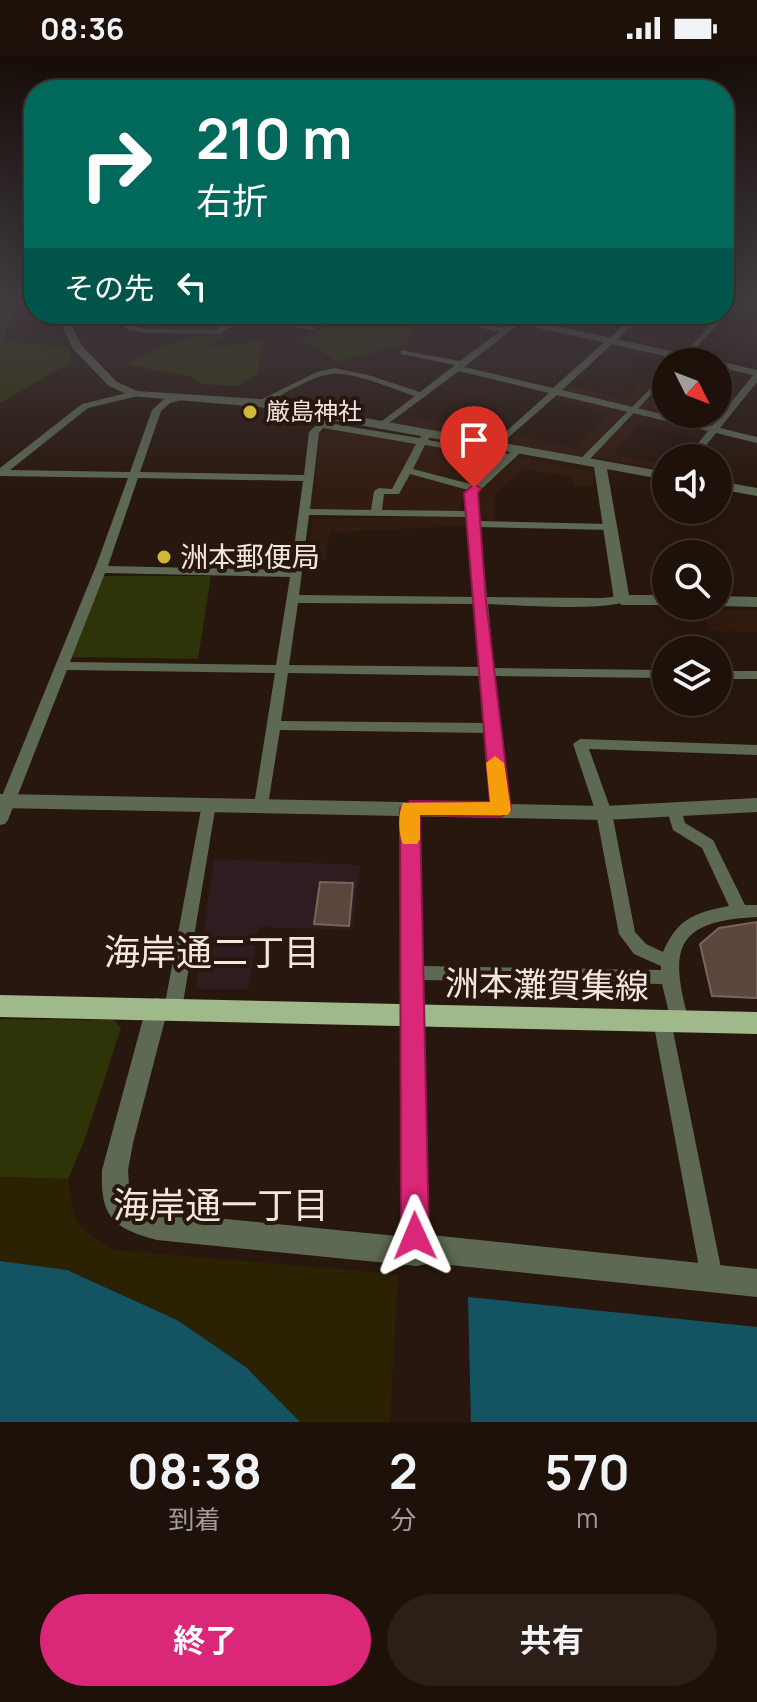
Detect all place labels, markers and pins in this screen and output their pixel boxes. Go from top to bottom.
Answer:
place label: 厳島神社 [266,394,362,427]
marker: 厳島神社 [241,403,259,421]
pin [440,406,508,488]
place label: 洲本郵便局 [180,537,320,575]
marker: 洲本郵便局 [155,548,173,566]

